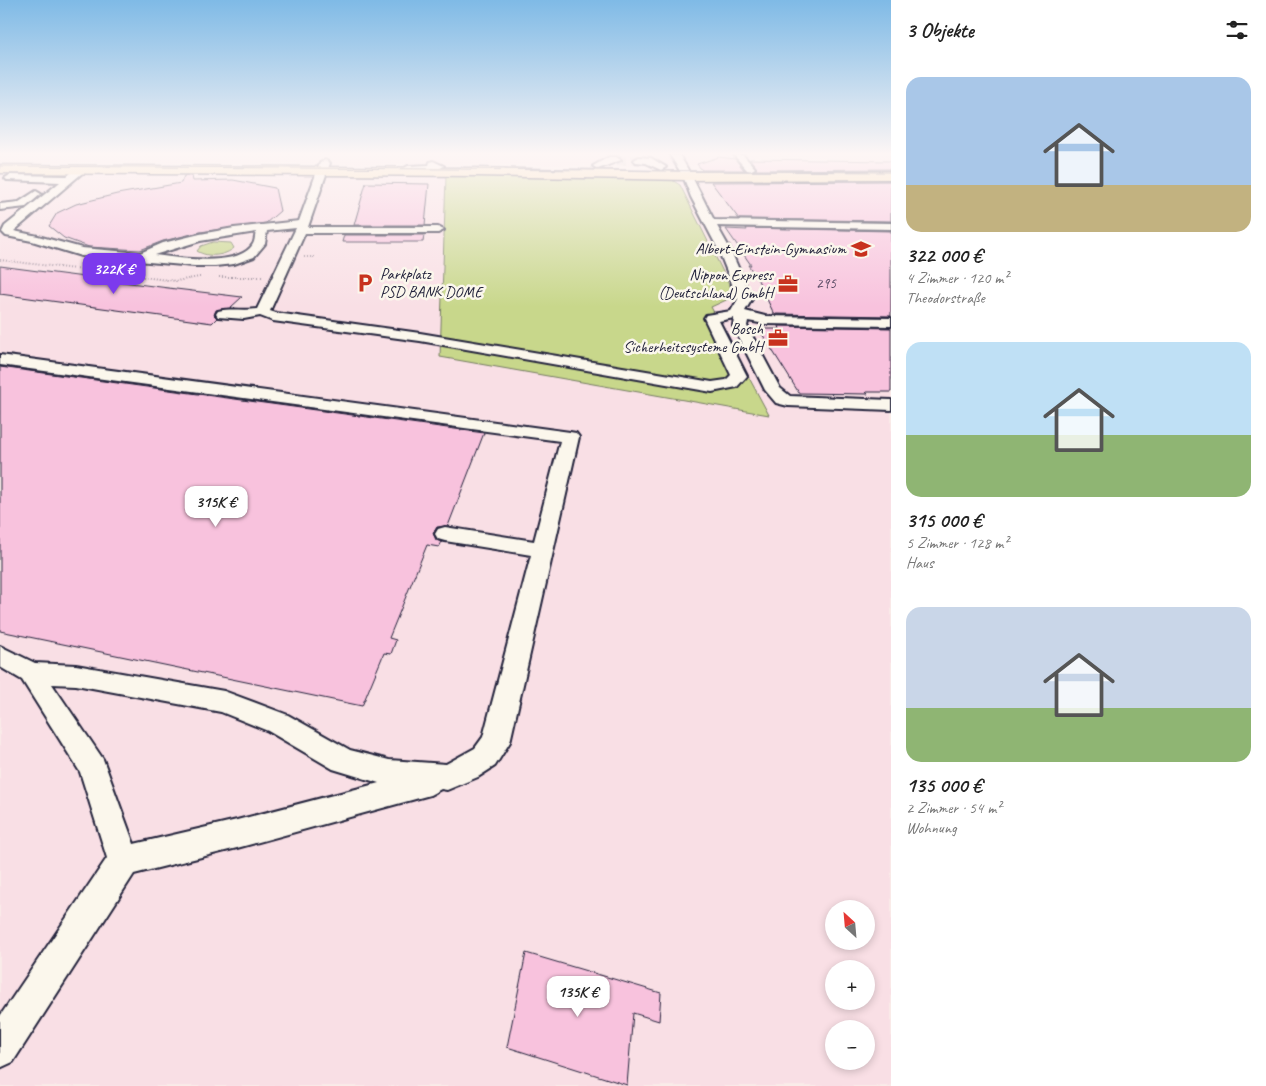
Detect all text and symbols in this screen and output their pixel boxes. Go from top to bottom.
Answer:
icon: filters [1223,16,1251,44]
text: 3 Objekte [906,17,974,43]
icon: home [1034,110,1124,200]
school or university icon: Albert-Einstein-Gymnasium [850,238,872,260]
place label: Albert-Einstein-Gymnasium [695,239,847,259]
text: 322 000 € [906,242,982,268]
pin: 322K € [73,252,155,295]
text: 322K € [94,259,134,279]
place label: Parkplatz PSD BANK DOME [380,264,484,302]
place label: Nippon Express (Deutschland) GmbH [658,265,776,303]
text: 4 Zimmer · 120 m² [906,268,1008,288]
parking icon: Parkplatz PSD BANK DOME [354,272,376,294]
office icon: Nippon Express (Deutschland) GmbH [777,273,799,295]
house number: 295 [816,274,837,293]
text: Theodorstraße [906,288,985,308]
place label: Bosch Sicherheitssysteme GmbH [623,319,766,357]
office icon: Bosch Sicherheitssysteme GmbH [767,327,789,349]
icon: home [1034,375,1124,465]
pin: 315K € [175,486,257,528]
text: 315K € [196,492,236,512]
text: 315 000 € [906,507,982,533]
text: 5 Zimmer · 128 m² [906,533,1008,553]
text: Haus [906,553,933,573]
icon: home [1034,640,1124,730]
text: 135 000 € [906,772,982,798]
text: 2 Zimmer · 54 m² [906,798,1001,818]
text: Wohnung [906,818,957,838]
north arrow [825,900,875,950]
map controls [825,900,875,1070]
button: + [825,960,875,1010]
pin: 135K € [537,976,619,1018]
text: 135K € [558,982,598,1002]
button: − [825,1020,875,1070]

